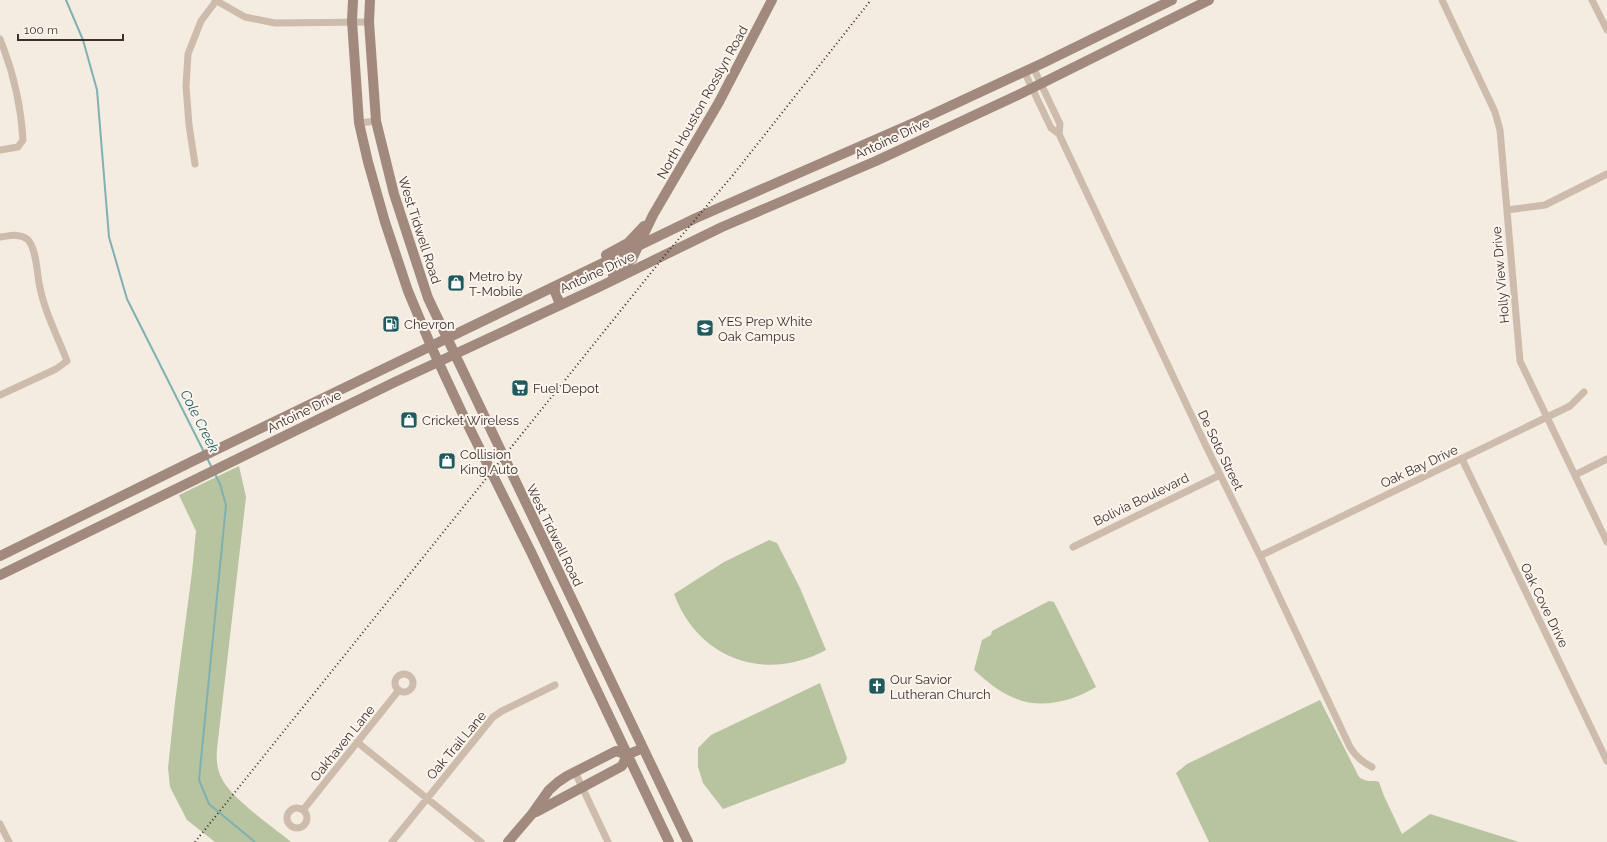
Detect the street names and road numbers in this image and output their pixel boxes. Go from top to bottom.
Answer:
street label: North Houston Rosslyn Road [654,23,751,181]
street label: Antoine Drive [852,114,932,162]
street label: West Tidwell Road [395,175,444,286]
street label: Holly View Drive [1489,225,1512,324]
street label: Antoine Drive [557,248,637,296]
street label: Antoine Drive [265,387,344,436]
street label: De Soto Street [1195,408,1247,493]
street label: Oak Bay Drive [1378,442,1461,491]
street label: Bolivia Boulevard [1091,470,1191,529]
street label: West Tidwell Road [523,482,586,589]
street label: Oak Cove Drive [1518,561,1572,650]
street label: Oakhaven Lane [307,702,378,784]
street label: Oak Trail Lane [424,708,489,782]

